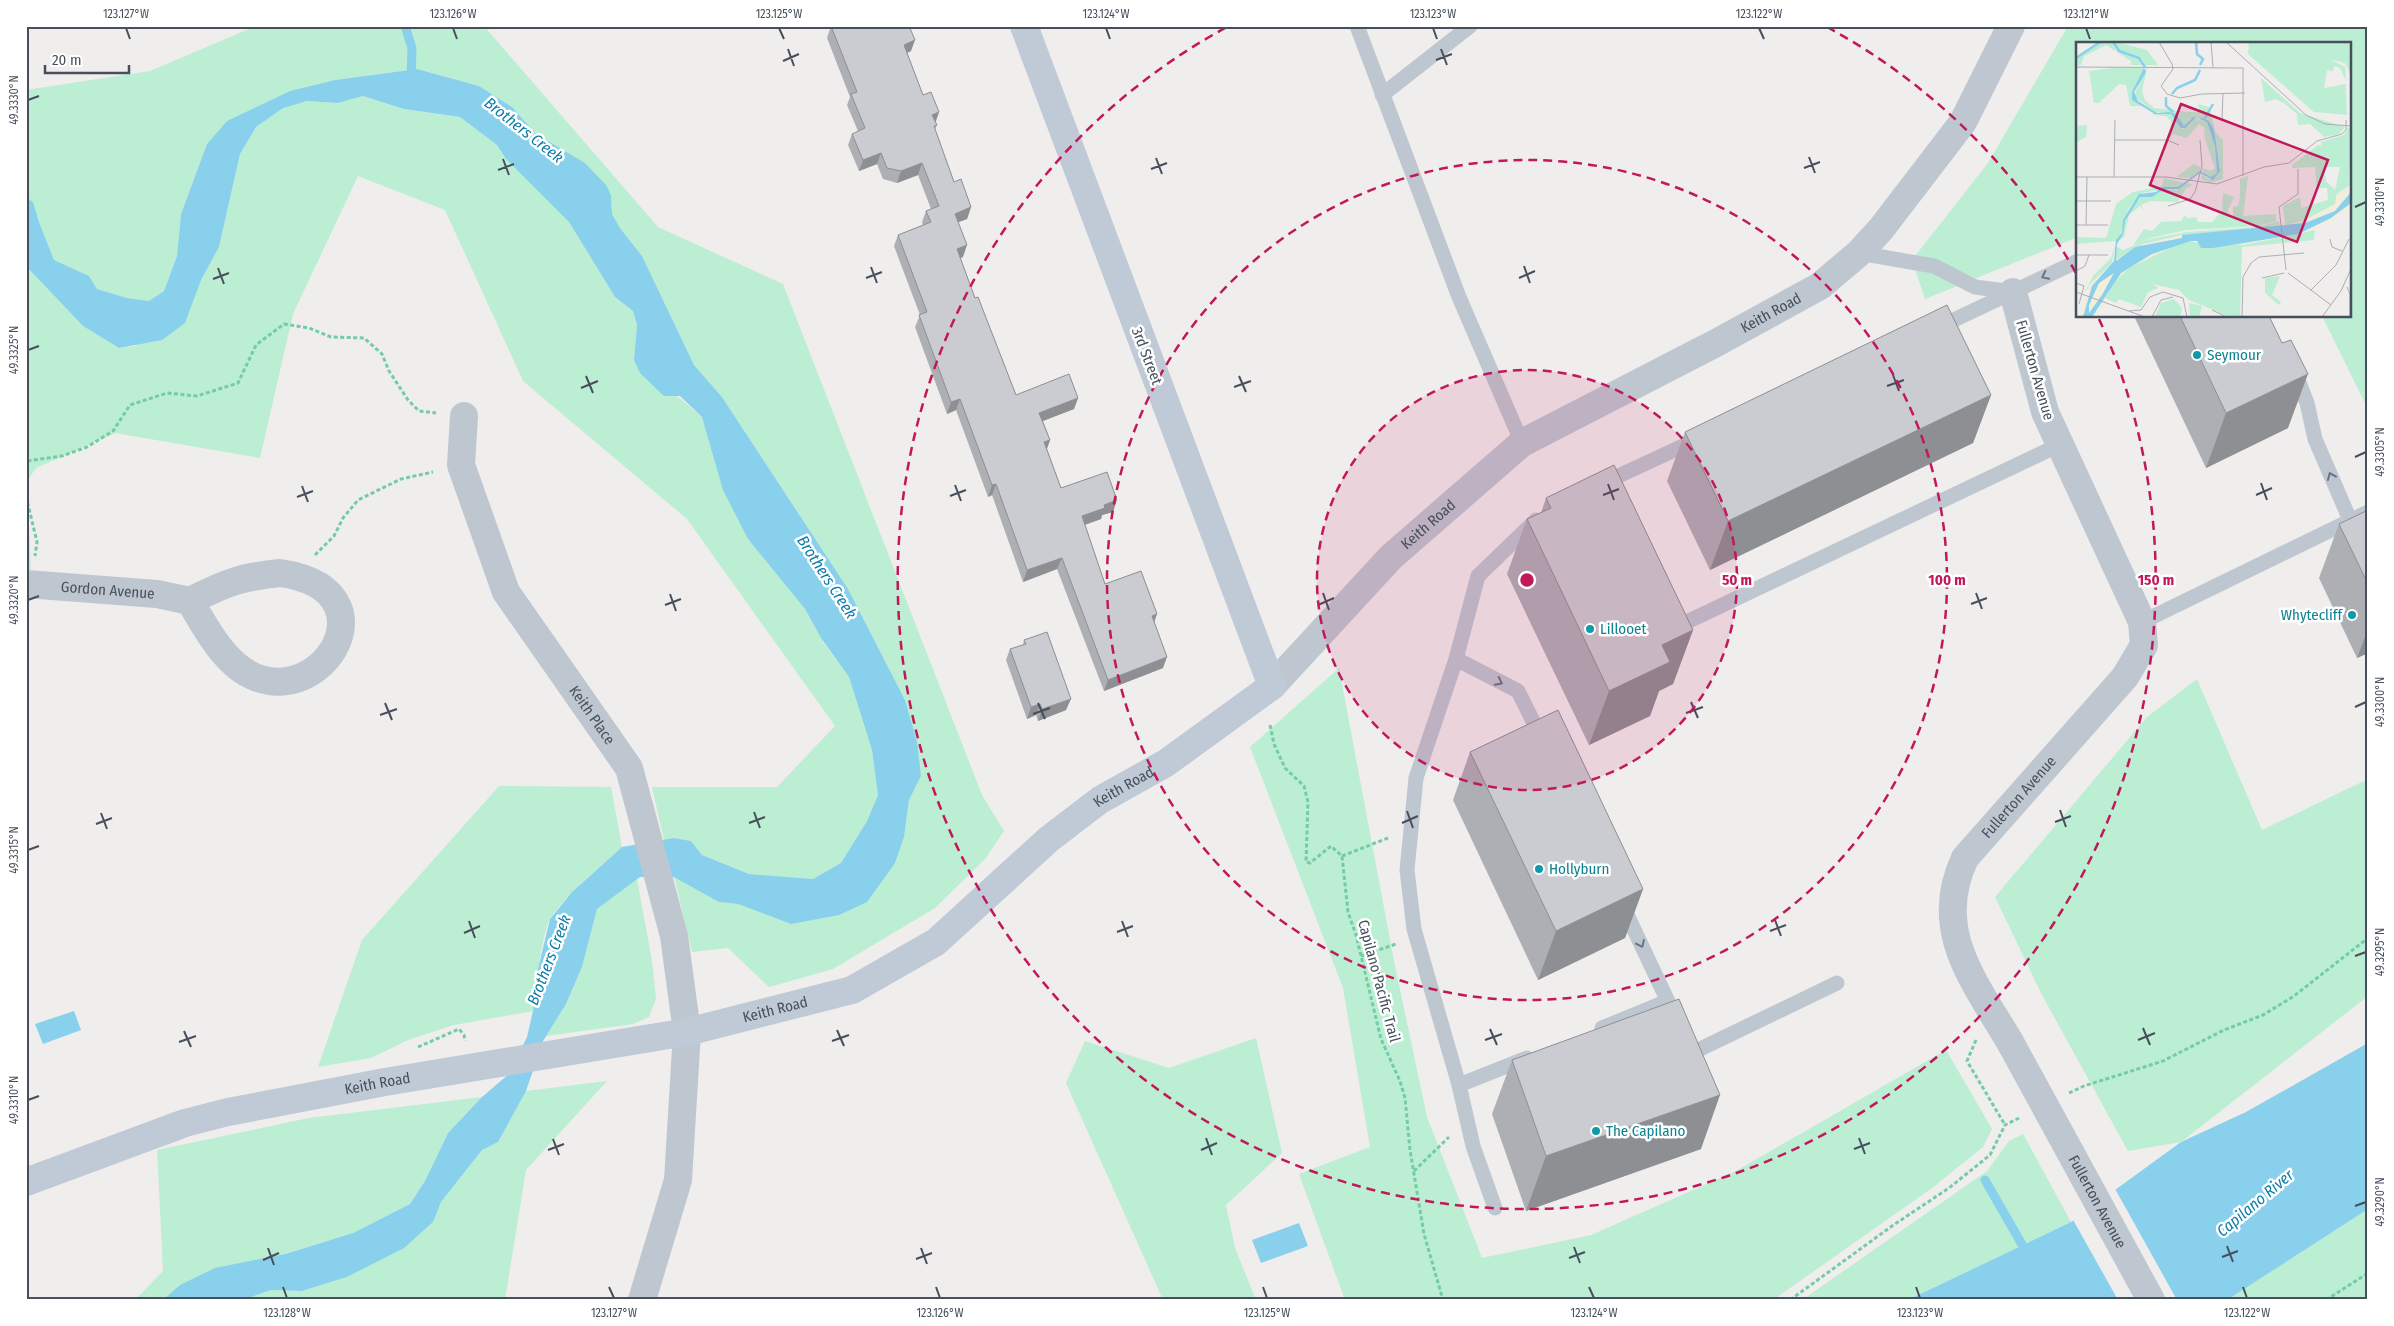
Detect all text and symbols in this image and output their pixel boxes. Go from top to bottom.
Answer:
text: 123.127°W [103,7,149,21]
text: 123.126°W [429,7,477,21]
text: 123.125°W [756,7,802,21]
text: 123.124°W [1083,7,1129,21]
text: 123.123°W [1410,7,1456,21]
text: 123.122°W [1736,7,1782,21]
text: 123.121°W [2063,7,2109,21]
scale bar [45,42,129,74]
inset map [2076,42,2352,318]
text: 20 m [52,51,82,69]
text: 49.3330°N [7,75,21,125]
water label: Brothers Creek [481,93,567,167]
text: 49.3310°N [2373,178,2387,226]
one-way arrow [2042,270,2051,280]
street label: Keith Road [1737,289,1804,337]
street label: Fullerton Avenue [2012,318,2058,422]
street label: 3rd Street [1128,325,1166,387]
text: 49.3325°N [7,326,21,374]
place label: Seymour [2207,346,2262,364]
marker: Seymour [2191,349,2203,361]
text: 49.3305°N [2373,427,2387,477]
one-way arrow [2326,472,2337,481]
street label: Keith Road [1397,496,1459,553]
water label: Brothers Creek [793,532,861,622]
centre of rings [1518,571,1536,589]
text: 50 m [1722,571,1752,589]
text: 100 m [1928,571,1966,589]
text: 150 m [2138,571,2174,589]
text: 49.3320°N [7,575,21,625]
street label: Gordon Avenue [60,578,155,603]
place label: Whytecliff [2281,606,2343,624]
marker: Whytecliff [2346,609,2358,621]
place label: Lillooet [1600,620,1646,638]
marker: Lillooet [1584,623,1596,635]
one-way arrow [1494,676,1503,686]
text: 49.3300°N [2373,677,2387,727]
street label: Keith Place [565,682,619,748]
street label: Fullerton Avenue [1978,752,2060,842]
street label: Keith Road [1090,763,1157,811]
text: 49.3315°N [7,826,21,874]
place label: Hollyburn [1549,860,1609,878]
marker: Hollyburn [1533,863,1545,875]
water label: Brothers Creek [523,912,575,1008]
street label: Capilano Pacific Trail [1354,918,1404,1044]
text: 49.3295°N [2373,928,2387,976]
one-way arrow [1635,939,1645,948]
street label: Keith Road [741,993,810,1026]
street label: Keith Road [343,1069,412,1099]
text: 49.3310°N [7,1076,21,1124]
place label: The Capilano [1606,1122,1686,1140]
marker: The Capilano [1590,1125,1602,1137]
street label: Fullerton Avenue [2065,1152,2130,1251]
water label: Capilano River [2213,1165,2298,1241]
text: 49.3290°N [2373,1177,2387,1227]
text: 123.128°W [263,1306,311,1320]
text: 123.127°W [591,1306,637,1320]
text: 123.126°W [916,1306,964,1320]
text: 123.125°W [1244,1306,1290,1320]
text: 123.124°W [1571,1306,1617,1320]
text: 123.123°W [1897,1306,1943,1320]
text: 123.122°W [2224,1306,2270,1320]

